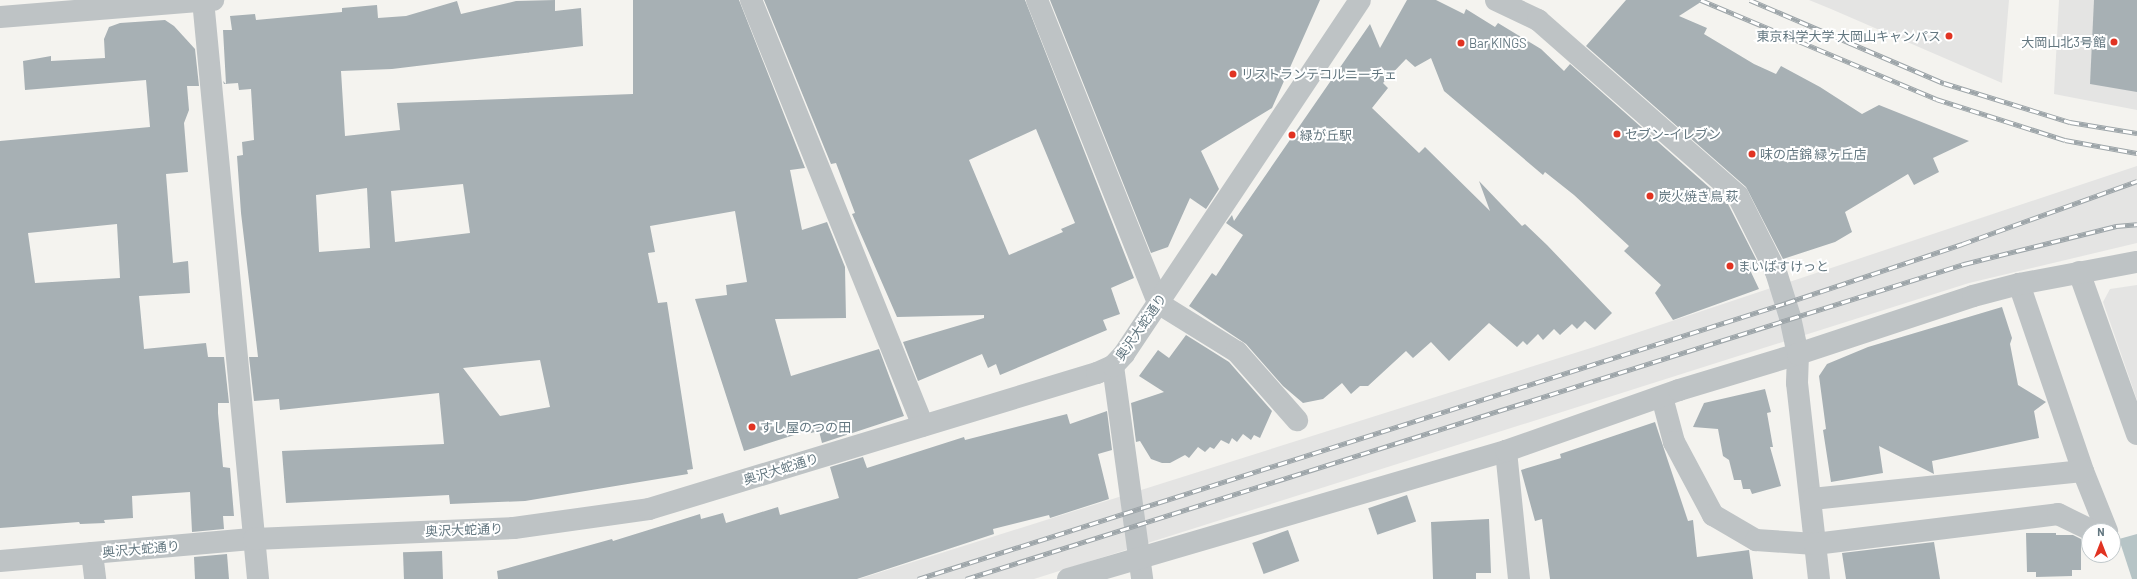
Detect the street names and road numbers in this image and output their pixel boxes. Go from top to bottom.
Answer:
street label: 奥沢大蛇通り [1112,291,1170,363]
street label: 奥沢大蛇通り [741,450,821,488]
street label: 奥沢大蛇通り [425,521,503,539]
street label: 奥沢大蛇通り [101,538,181,560]

